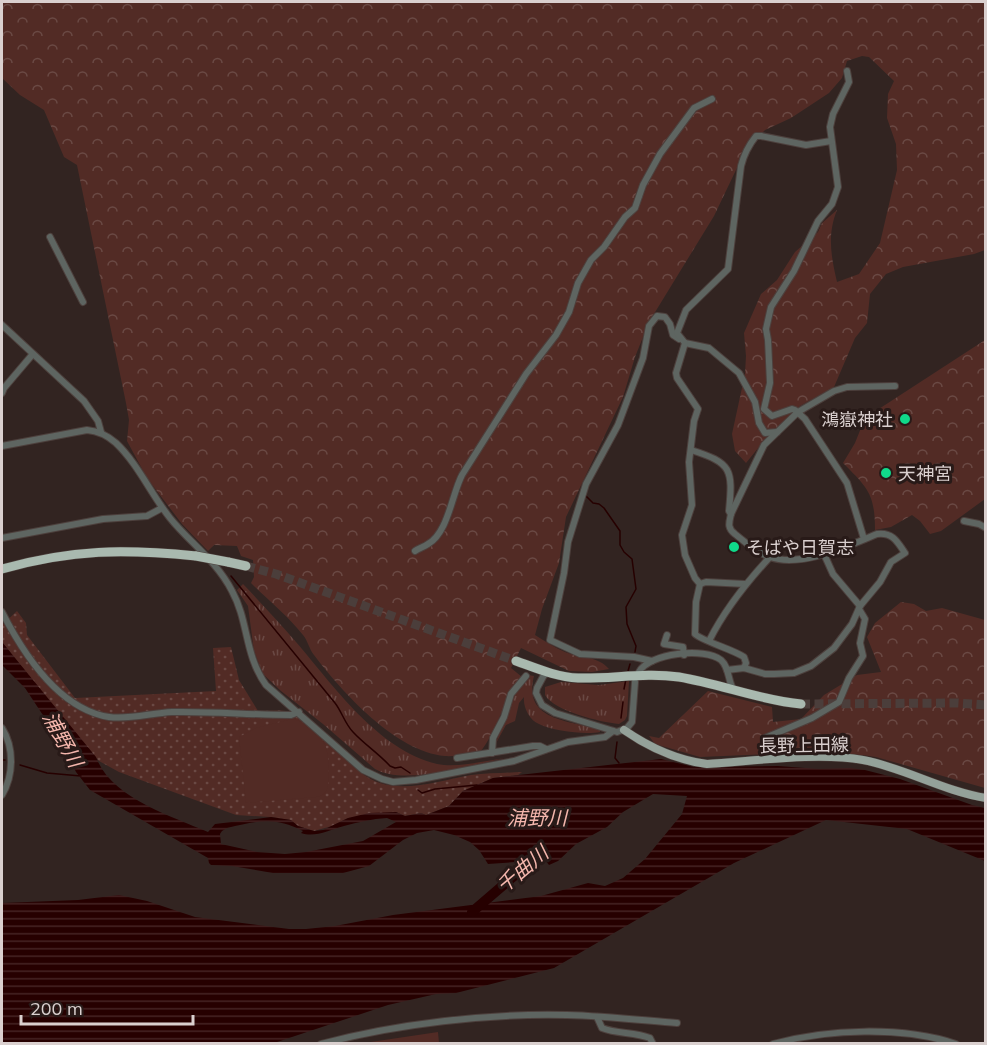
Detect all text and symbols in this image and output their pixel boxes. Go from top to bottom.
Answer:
place label: 鴻嶽神社 [821,408,893,431]
marker: 鴻嶽神社 [898,412,912,426]
place label: 天神宮 [898,462,952,485]
marker: 天神宮 [879,466,893,480]
place label: そばや日賀志 [746,536,854,559]
marker: そばや日賀志 [727,540,741,554]
water label: 浦野川 [38,707,89,773]
street label: 長野上田線 [759,733,849,757]
water label: 浦野川 [507,805,569,830]
water label: 千曲川 [491,839,555,898]
scale bar [21,988,194,1026]
text: 200 m [30,997,83,1020]

